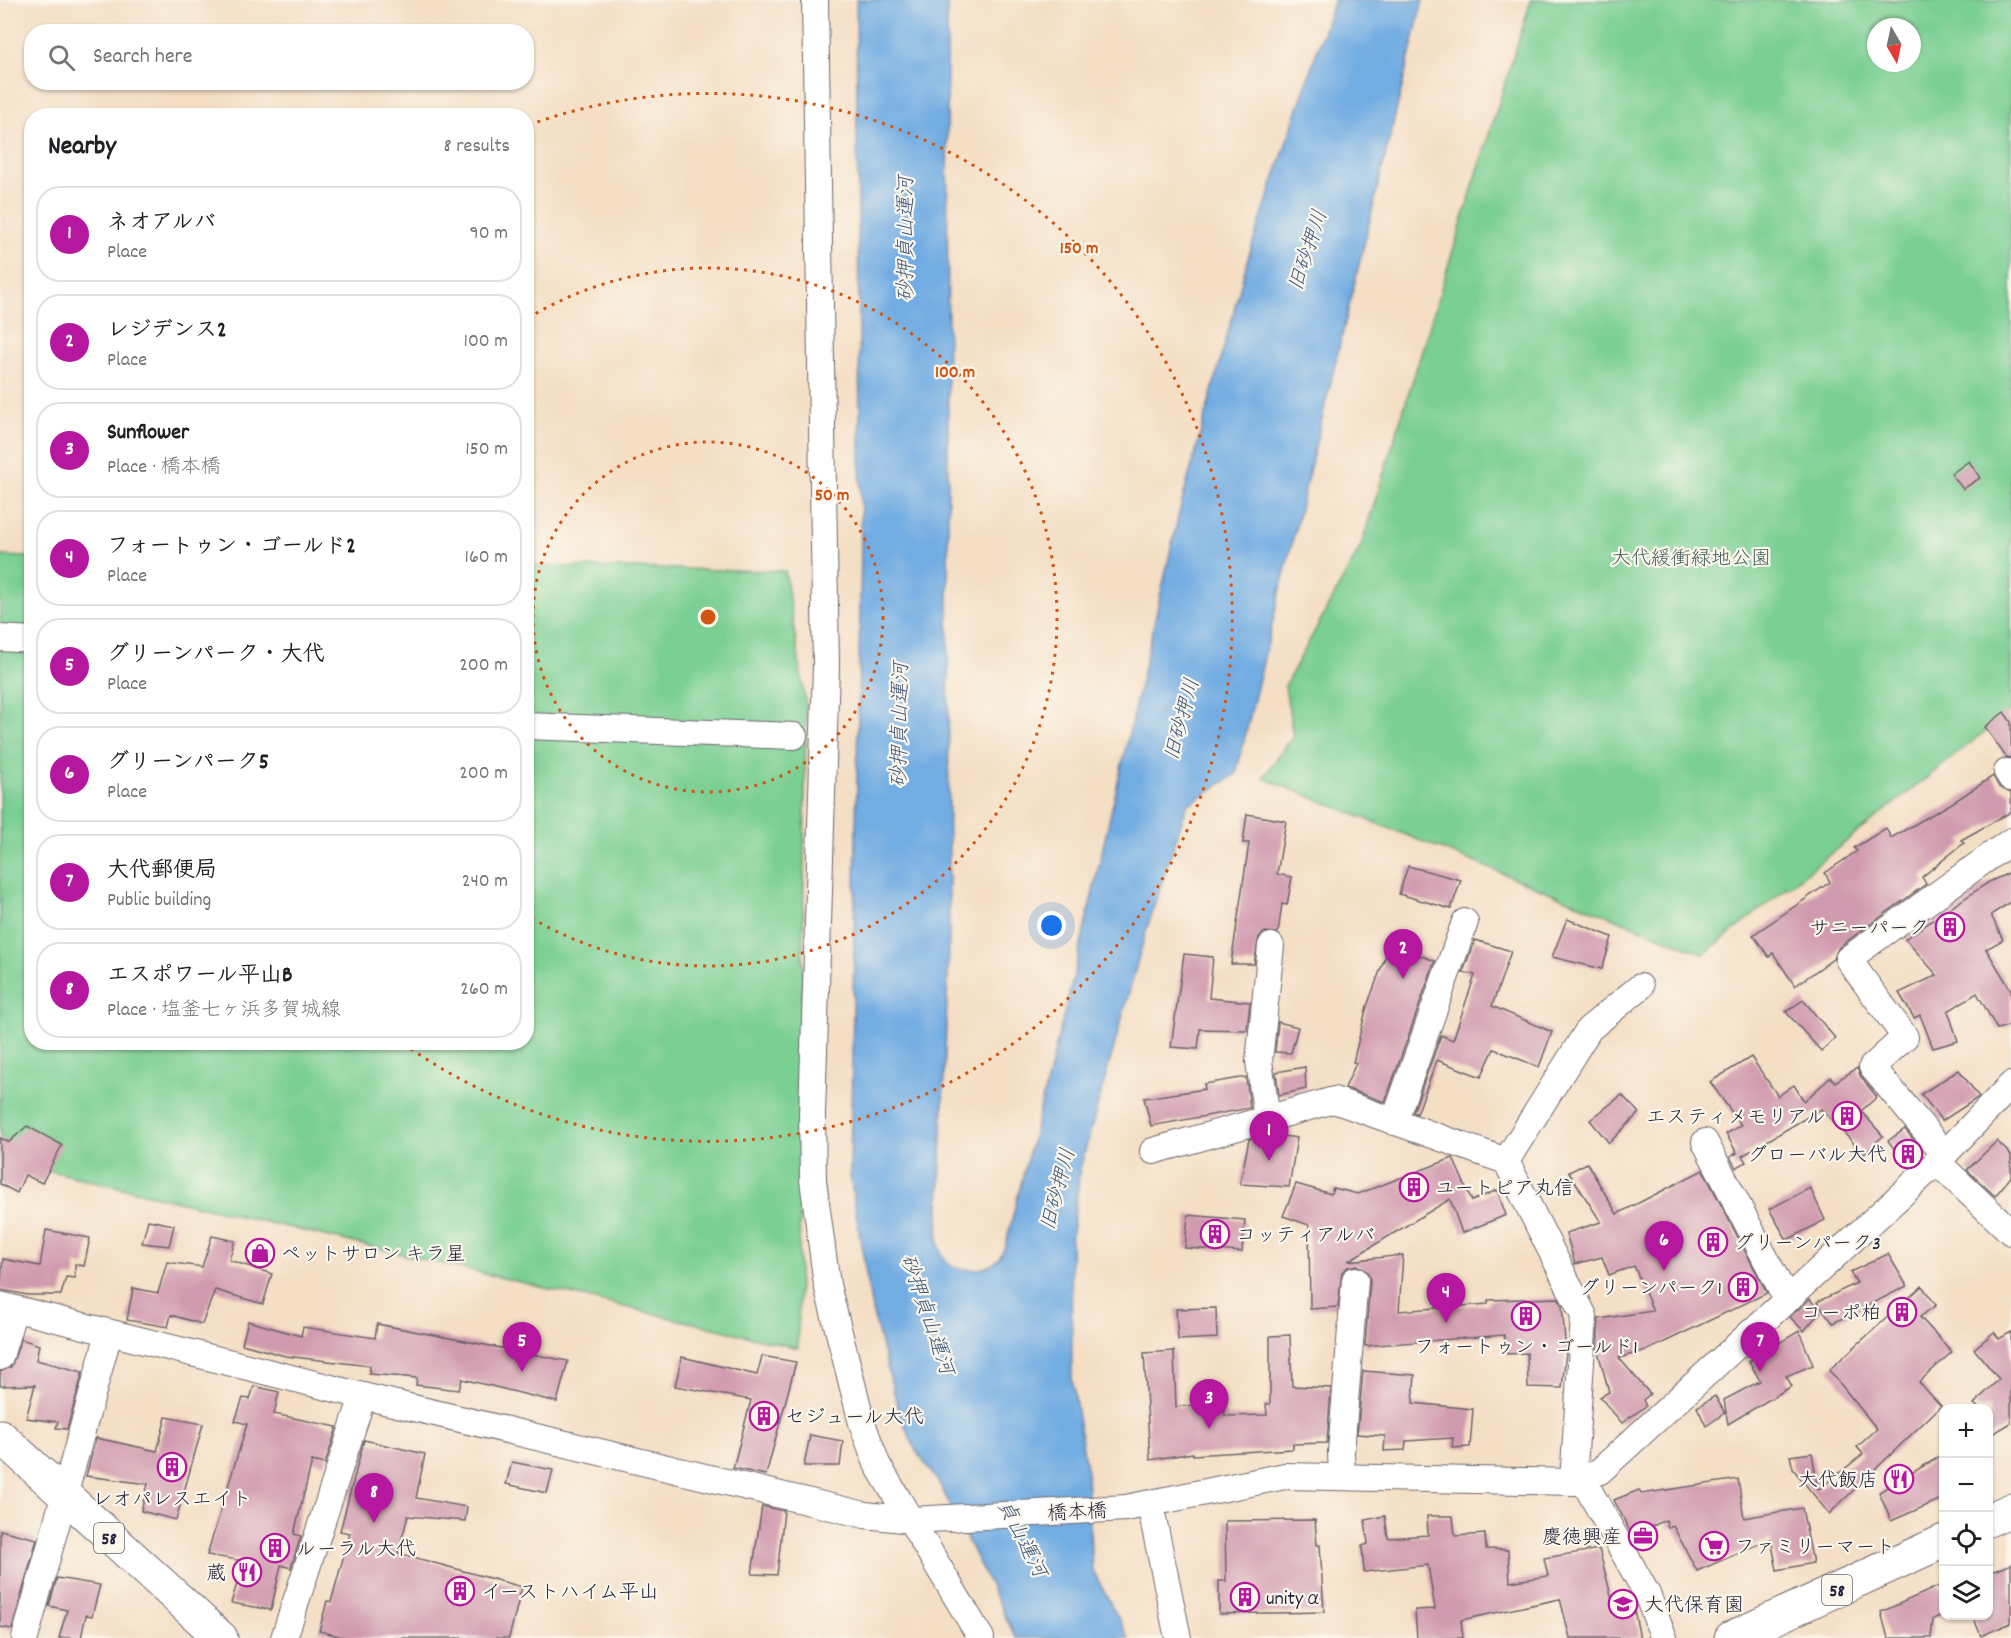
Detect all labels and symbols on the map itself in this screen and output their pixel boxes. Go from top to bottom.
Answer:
north arrow [1867,18,1921,72]
water label: 砂押貞山運河 [893,173,923,302]
water label: 旧砂押川 [1283,206,1337,296]
text: 150 m [1060,237,1098,262]
text: 100 m [935,361,975,386]
text: 50 m [815,484,849,509]
park label: 大代緩衝緑地公園 [1611,546,1771,574]
centre of rings [698,607,718,627]
water label: 砂押貞山運河 [886,659,918,788]
water label: 旧砂押川 [1159,675,1209,764]
your location [1037,911,1066,940]
building icon: サニーパーク [1934,911,1966,943]
place label: サニーパーク [1809,916,1929,944]
pin: 2 [1384,930,1422,979]
building icon: エスティメモリアル [1831,1100,1863,1132]
place label: エスティメモリアル [1646,1105,1826,1133]
pin: 1 [1250,1112,1288,1161]
building icon: グローバル大代 [1892,1138,1924,1170]
place label: グローバル大代 [1747,1143,1887,1171]
water label: 旧砂押川 [1035,1145,1085,1234]
building icon: ユートピア丸信 [1398,1171,1430,1203]
place label: ユートピア丸信 [1435,1176,1574,1204]
building icon: コッティアルバ [1199,1218,1231,1250]
pin: 6 [1644,1222,1684,1271]
place label: コッティアルバ [1236,1223,1375,1251]
building icon: グリーンパーク3 [1697,1226,1729,1258]
place label: グリーンパーク3 [1734,1231,1881,1259]
shop icon: ペットサロン キラ星 [244,1237,276,1269]
place label: ペットサロン キラ星 [281,1242,466,1270]
water label: 砂押貞山運河 [890,1251,961,1382]
building icon: グリーンパーク1 [1727,1271,1759,1303]
pin: 4 [1426,1274,1466,1323]
place label: グリーンパーク1 [1580,1276,1722,1304]
building icon: コーポ柏 [1886,1296,1918,1328]
building icon: フォートゥン・ゴールド1 [1510,1300,1542,1332]
place label: コーポ柏 [1801,1301,1881,1329]
pin: 5 [502,1322,542,1372]
pin: 7 [1740,1322,1780,1372]
place label: フォートゥン・ゴールド1 [1414,1335,1638,1363]
pin: 3 [1190,1380,1228,1429]
building icon: セジュール大代 [748,1400,780,1432]
place label: セジュール大代 [785,1405,924,1433]
building icon: レオパレスエイト [156,1451,188,1483]
restaurant icon: 大代飯店 [1883,1463,1915,1495]
place label: 大代飯店 [1798,1468,1878,1496]
pin: 8 [354,1474,394,1523]
place label: レオパレスエイト [92,1487,252,1515]
water label: 貞山運河 [988,1495,1054,1586]
street label: 橋本橋 [1046,1498,1108,1530]
office icon: 慶徳興産 [1627,1520,1659,1552]
road number: 58 [94,1523,124,1553]
place label: 慶徳興産 [1542,1525,1622,1553]
supermarket icon: ファミリーマート [1698,1530,1730,1562]
building icon: ルーラル大代 [259,1532,291,1564]
place label: ファミリーマート [1735,1535,1895,1563]
place label: ルーラル大代 [296,1537,416,1565]
restaurant icon: 蔵 [231,1556,263,1588]
place label: 蔵 [206,1561,226,1589]
building icon: イーストハイム平山 [444,1575,476,1607]
road number: 58 [1822,1575,1852,1605]
place label: イーストハイム平山 [481,1580,659,1608]
building icon: unityα [1229,1581,1261,1613]
place label: unityα [1266,1586,1323,1614]
school or university icon: 大代保育園 [1607,1588,1639,1620]
place label: 大代保育園 [1644,1593,1744,1621]

